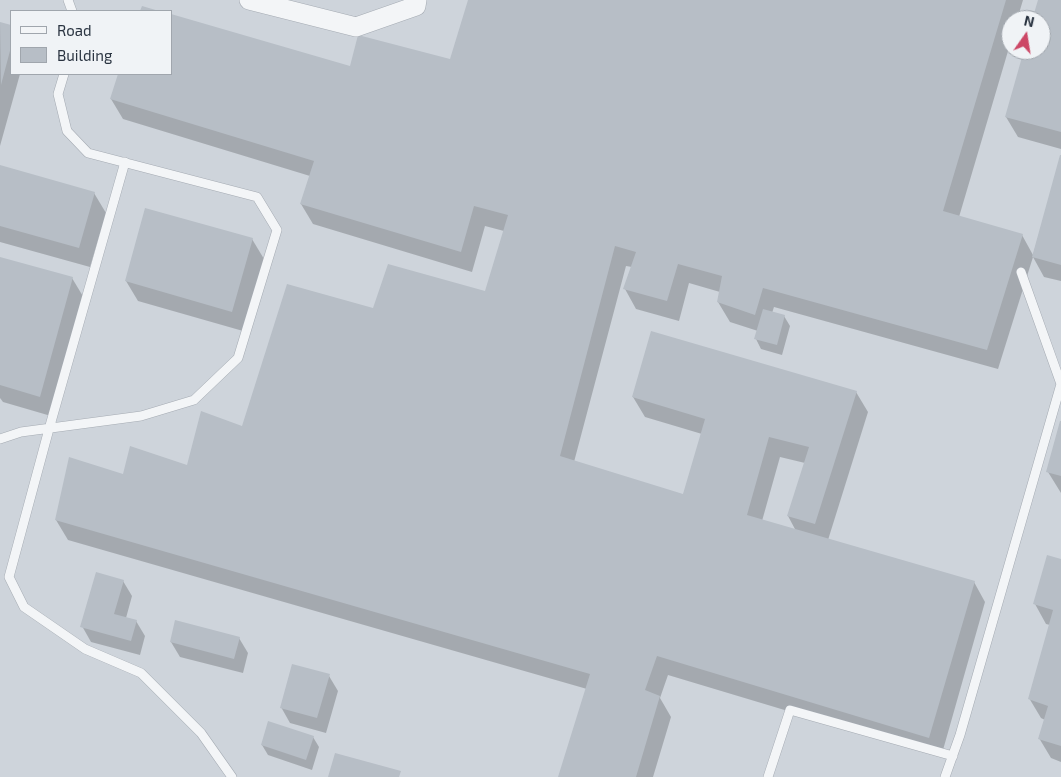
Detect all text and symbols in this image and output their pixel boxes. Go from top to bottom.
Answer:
legend [10,10,172,75]
north arrow [1001,10,1051,60]
text: N [1022,11,1036,30]
text: Road [57,21,92,39]
text: Building [57,46,112,64]

